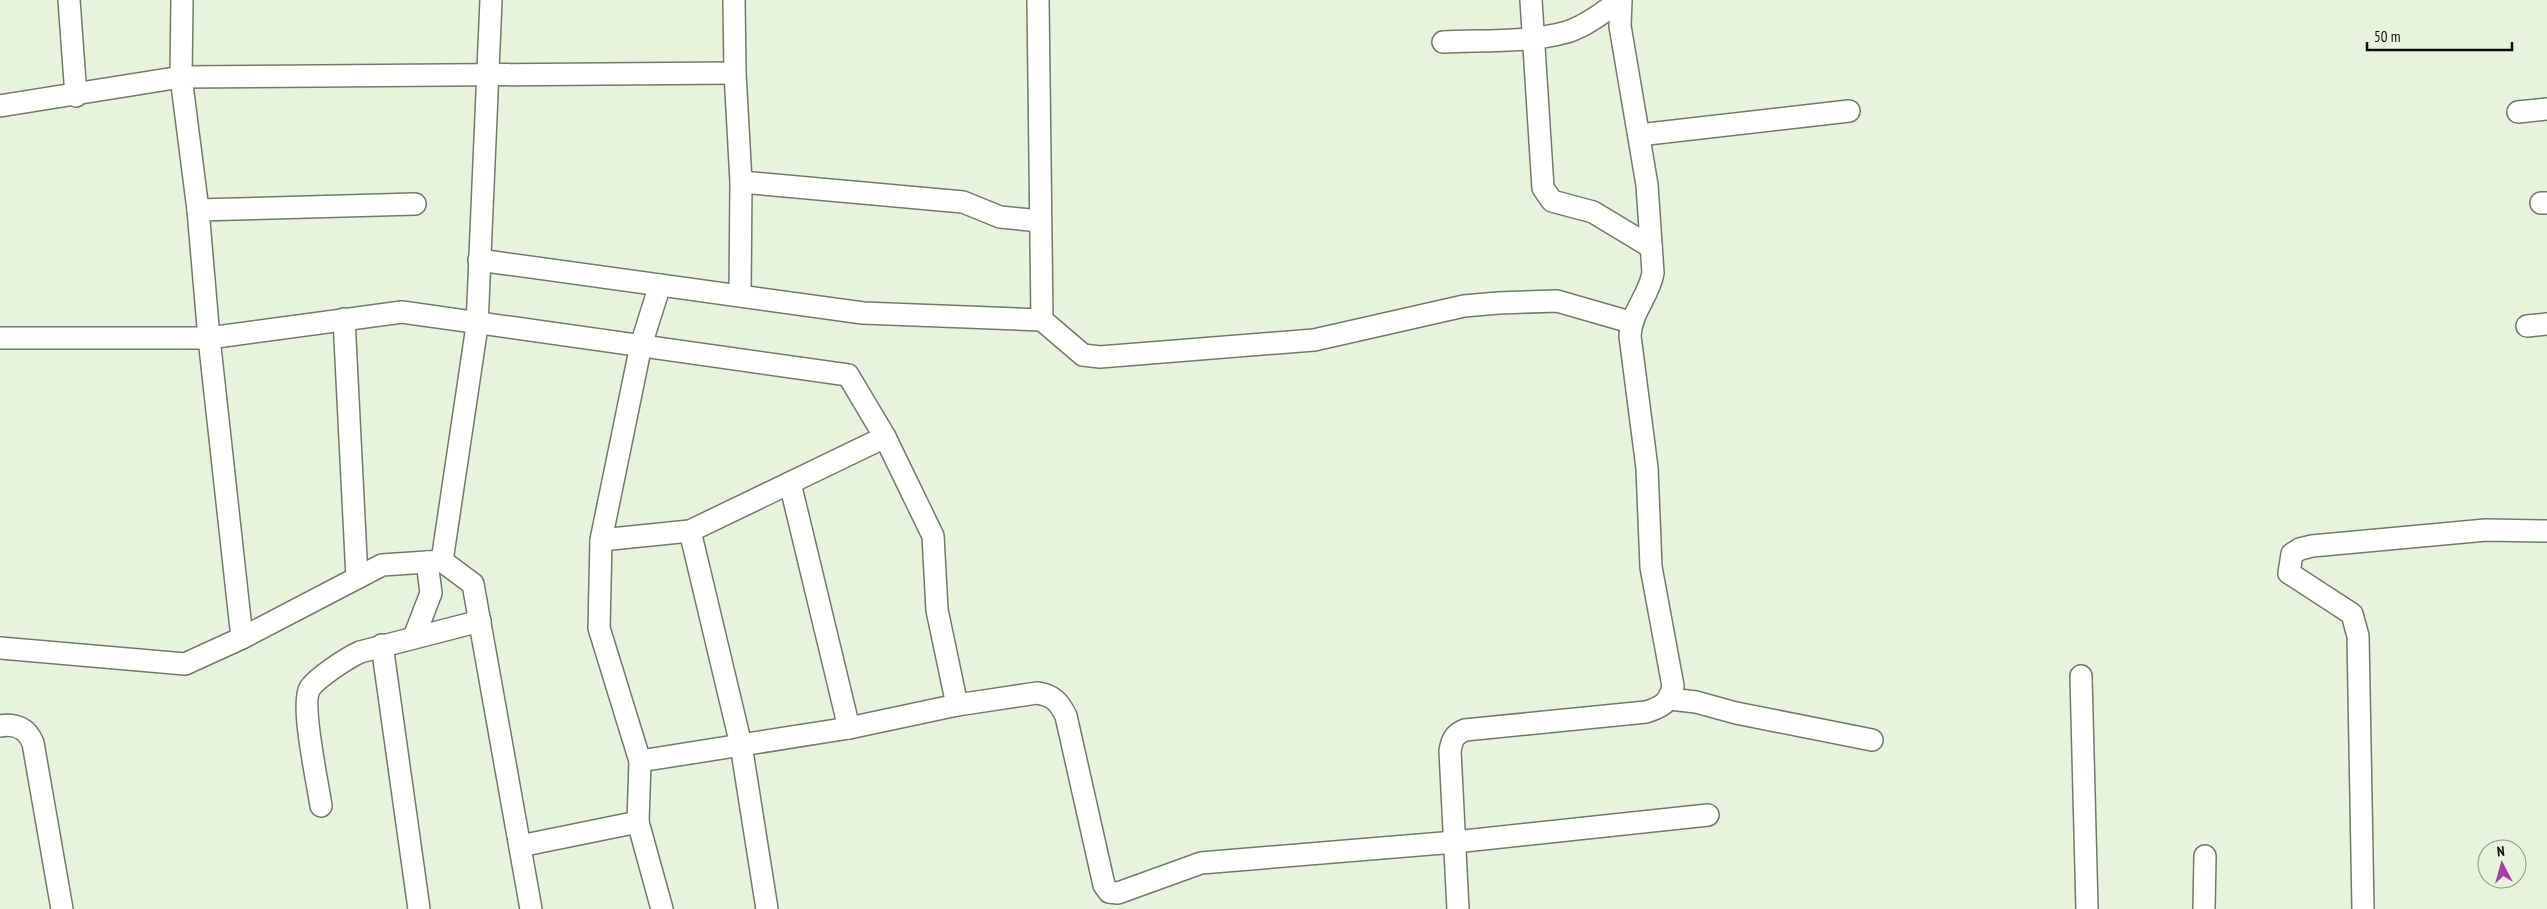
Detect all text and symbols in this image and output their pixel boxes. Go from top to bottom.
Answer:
scale bar [2367,20,2512,52]
text: 50 m [2374,27,2400,46]
north arrow [2477,839,2527,889]
text: N [2496,842,2505,860]

